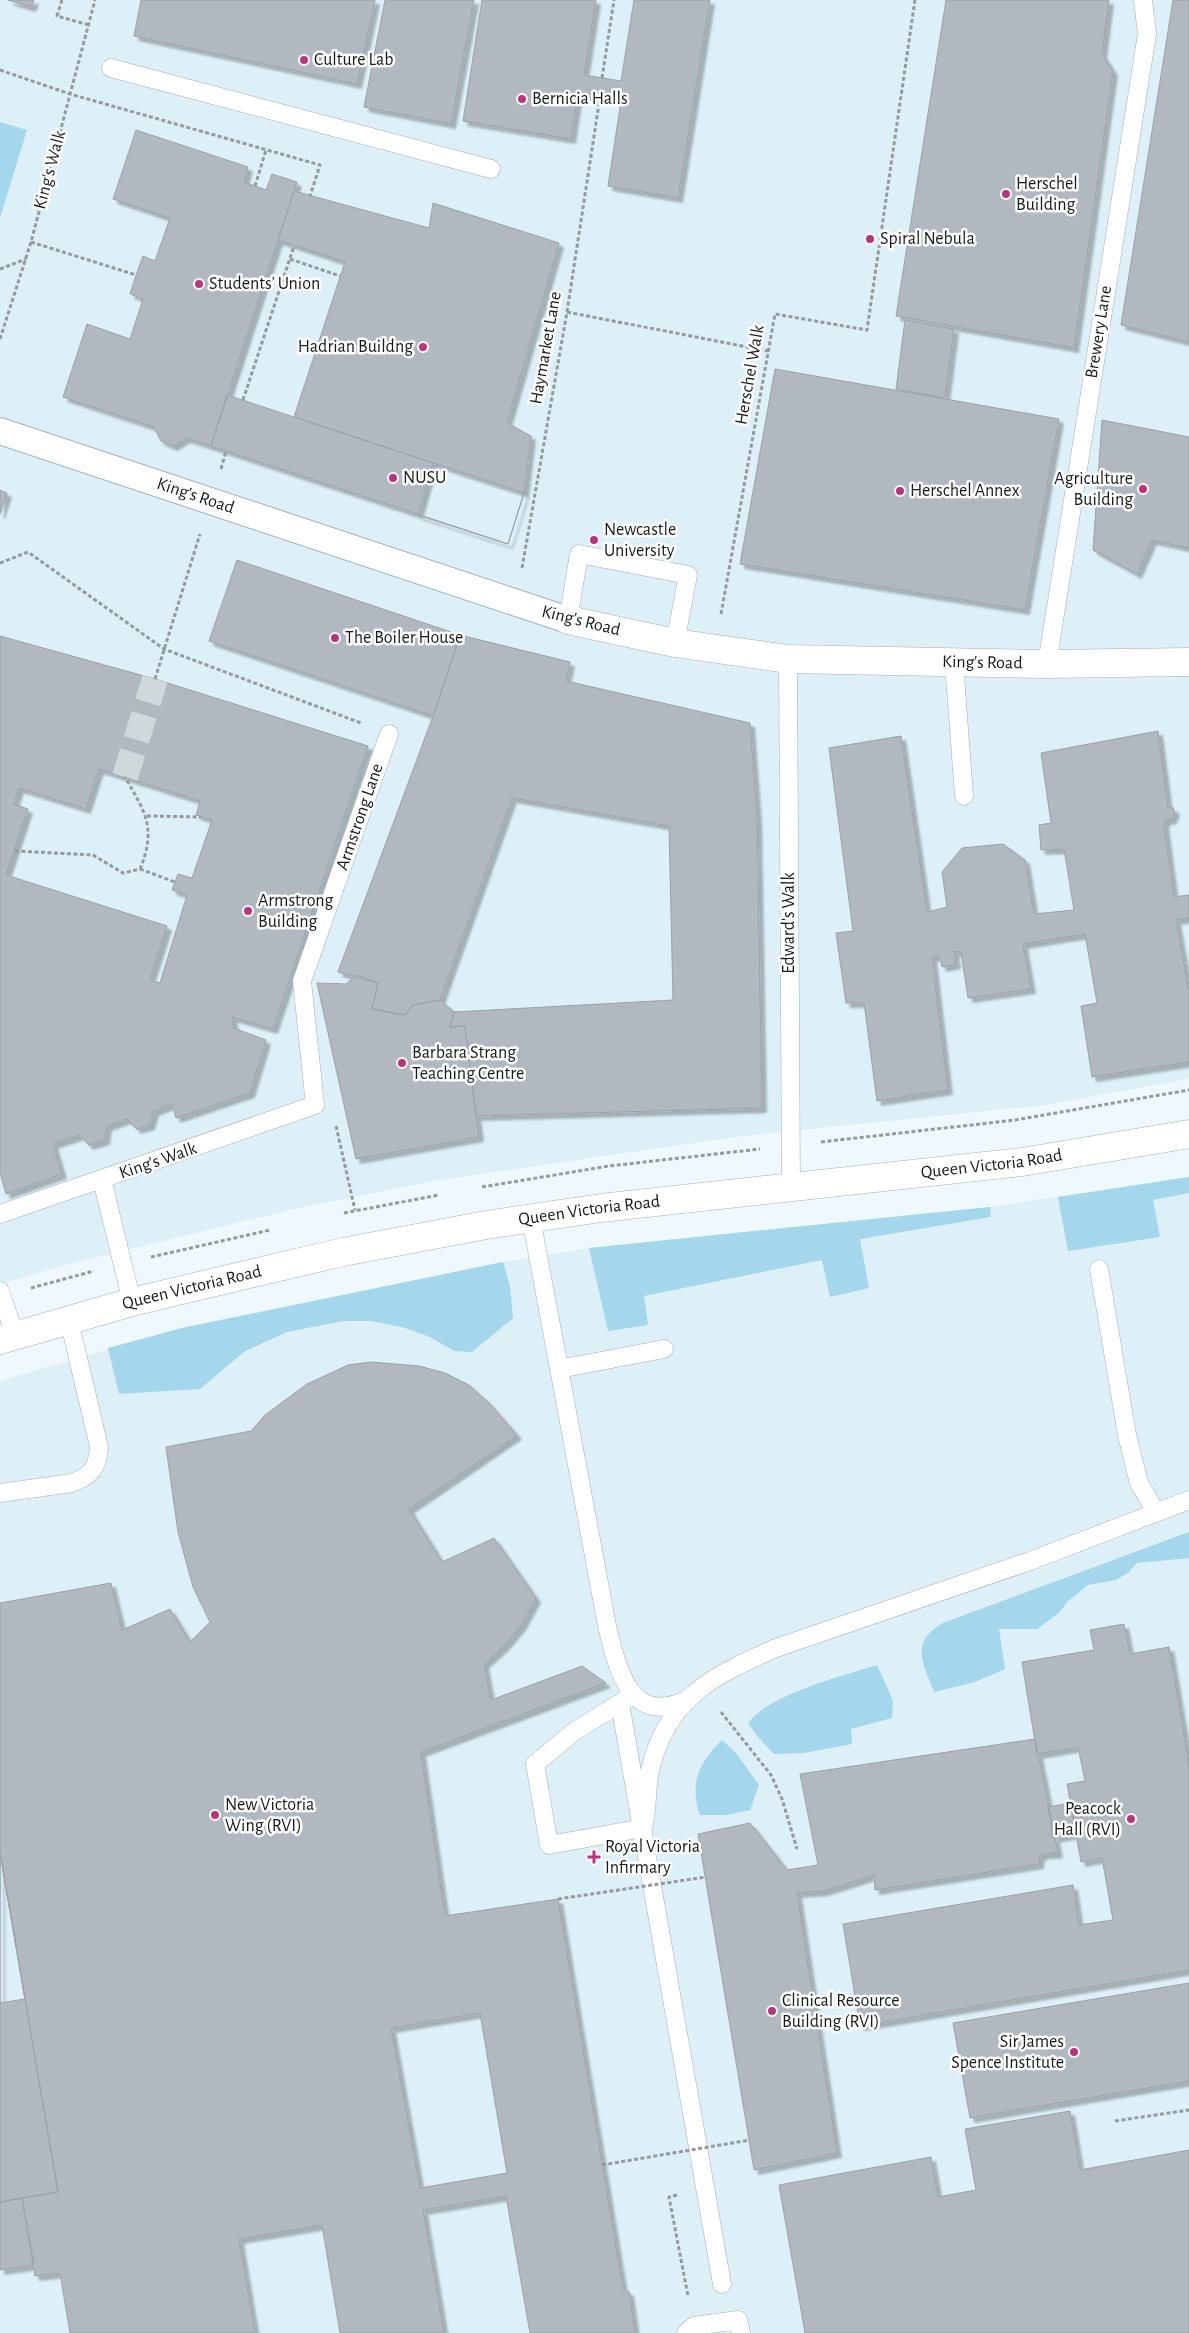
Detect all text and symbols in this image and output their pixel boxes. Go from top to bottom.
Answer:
place label: Culture Lab [314,51,394,69]
marker: Culture Lab [298,54,310,66]
place label: Bernicia Halls [532,90,628,108]
marker: Bernicia Halls [516,93,528,105]
street label: King's Walk [31,128,69,211]
place label: Herschel Building [1016,175,1078,214]
marker: Herschel Building [1000,188,1012,200]
place label: Spiral Nebula [880,230,975,248]
marker: Spiral Nebula [864,233,876,245]
place label: Students' Union [209,275,320,293]
marker: Students' Union [193,278,205,290]
street label: Brewery Lane [1083,284,1115,380]
street label: Haymarket Lane [527,290,565,406]
street label: Herschel Walk [732,323,768,426]
place label: Hadrian Buildng [298,338,413,356]
marker: Hadrian Buildng [417,341,429,353]
place label: NUSU [403,469,446,487]
place label: Agriculture Building [1054,470,1133,509]
marker: NUSU [387,472,399,484]
street label: King's Road [154,475,236,517]
place label: Herschel Annex [910,482,1020,500]
marker: Agriculture Building [1137,483,1149,495]
marker: Herschel Annex [894,485,906,497]
place label: Newcastle University [604,521,676,560]
marker: Newcastle University [588,534,600,546]
street label: King's Road [540,603,622,639]
place label: The Boiler House [345,629,463,647]
marker: The Boiler House [329,632,341,644]
street label: King's Road [942,653,1023,673]
street label: Armstrong Lane [333,761,387,873]
street label: Edward's Walk [780,872,798,974]
place label: Armstrong Building [258,892,334,931]
marker: Armstrong Building [242,905,254,917]
place label: Barbara Strang Teaching Centre [412,1044,524,1083]
marker: Barbara Strang Teaching Centre [396,1057,408,1069]
street label: King's Walk [117,1139,200,1183]
street label: Queen Victoria Road [920,1146,1064,1182]
street label: Queen Victoria Road [517,1193,661,1229]
street label: Queen Victoria Road [120,1262,263,1313]
place label: New Victoria Wing (RVI) [225,1796,314,1835]
place label: Peacock Hall (RVI) [1054,1800,1122,1839]
marker: New Victoria Wing (RVI) [209,1809,221,1821]
marker: Peacock Hall (RVI) [1125,1813,1137,1825]
place label: Royal Victoria Infirmary [605,1838,700,1877]
marker: Royal Victoria Infirmary [587,1850,601,1864]
place label: Clinical Resource Building (RVI) [782,1992,899,2031]
marker: Clinical Resource Building (RVI) [766,2005,778,2017]
place label: Sir James Spence Institute [951,2033,1064,2072]
marker: Sir James Spence Institute [1068,2046,1080,2058]

